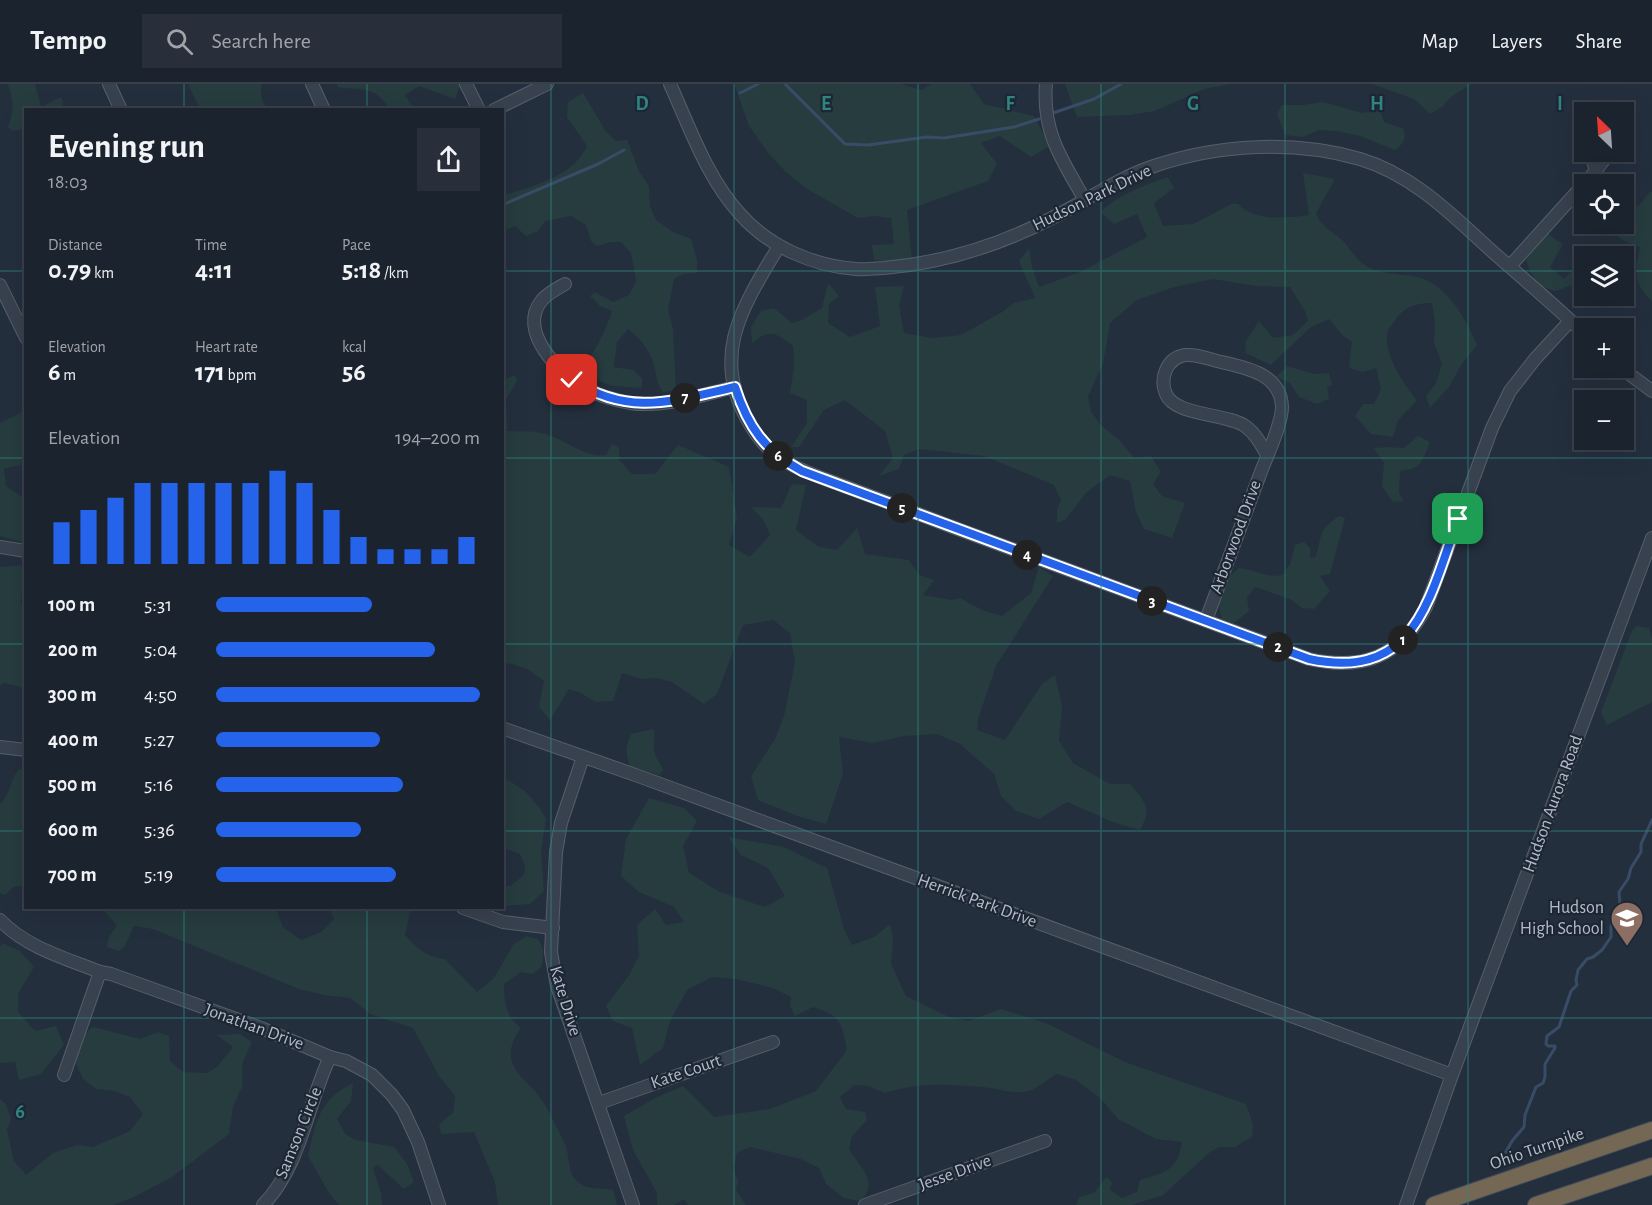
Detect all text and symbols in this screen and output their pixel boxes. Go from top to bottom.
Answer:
search box [142,14,562,68]
icon: search [163,25,196,58]
text: Tempo [30,27,106,55]
text: Search here [211,30,311,52]
text: Map [1422,31,1458,52]
text: Layers [1491,31,1542,52]
text: Share [1575,31,1622,52]
text: D [635,94,649,114]
text: E [821,94,831,114]
text: F [1005,94,1015,114]
text: G [1187,94,1199,114]
text: H [1370,94,1384,114]
text: I [1557,94,1563,114]
north arrow [1574,102,1634,162]
map controls [1574,102,1634,450]
button: share [417,128,480,191]
text: Evening run [48,131,205,164]
street label: Hudson Park Drive [1030,161,1154,235]
text: 18:03 [48,172,88,192]
button: locate [1574,174,1634,234]
text: Distance [48,237,102,253]
text: Time [195,237,227,253]
text: Pace [342,237,371,253]
button: layers [1574,246,1634,306]
text: 0.79 [48,257,91,283]
text: 4:11 [195,257,233,283]
text: 5:18 [342,257,381,283]
text: km [91,265,114,281]
text: /km [381,265,409,281]
button: + [1574,318,1634,378]
text: Elevation [48,339,106,355]
text: Heart rate [195,339,258,355]
text: kcal [342,339,366,355]
pin [546,354,597,405]
text: 6 [48,359,61,385]
text: 171 [195,359,225,385]
text: 56 [342,359,366,385]
icon: check [555,363,588,396]
text: m [61,367,76,383]
text: bpm [225,367,257,383]
pin: 7 [670,383,700,413]
text: 7 [682,390,688,406]
button: − [1574,390,1634,450]
text: Elevation [48,428,120,448]
text: 194–200 m [395,428,480,448]
pin: 6 [763,441,793,471]
text: 6 [774,448,782,464]
street label: Arborwood Drive [1207,478,1265,596]
pin: 5 [887,493,917,523]
pin [1432,493,1483,544]
text: 5 [899,500,905,516]
icon: arrive [1441,502,1474,535]
pin: 4 [1012,540,1042,570]
text: 4 [1023,547,1031,563]
pin: 3 [1137,586,1167,616]
text: 3 [1149,593,1155,609]
text: 100 m [48,595,95,615]
text: 5:31 [144,595,172,615]
pin: 1 [1388,625,1418,655]
pin: 2 [1263,632,1293,662]
text: 1 [1400,632,1406,648]
text: 2 [1274,639,1282,655]
text: 200 m [48,640,97,660]
text: 5:04 [144,640,177,660]
text: 300 m [48,685,97,705]
text: 4:50 [144,685,177,705]
text: 400 m [48,730,98,750]
text: 5:27 [144,730,174,750]
street label: Hudson Aurora Road [1520,733,1586,875]
text: 500 m [48,775,97,795]
text: 5:16 [144,775,173,795]
text: 600 m [48,820,98,840]
text: 5:36 [144,820,175,840]
text: 700 m [48,865,97,885]
text: 5:19 [144,865,173,885]
street label: Herrick Park Drive [915,871,1039,931]
place label: Hudson High School [1520,899,1604,938]
school or university icon: Hudson High School [1609,900,1645,947]
street label: Kate Drive [546,964,584,1038]
street label: Jonathan Drive [202,1001,306,1053]
street label: Kate Court [648,1052,724,1092]
street label: Samson Circle [272,1084,326,1182]
text: 6 [15,1102,25,1122]
street label: Ohio Turnpike [1488,1124,1586,1174]
street label: Jesse Drive [916,1152,994,1194]

